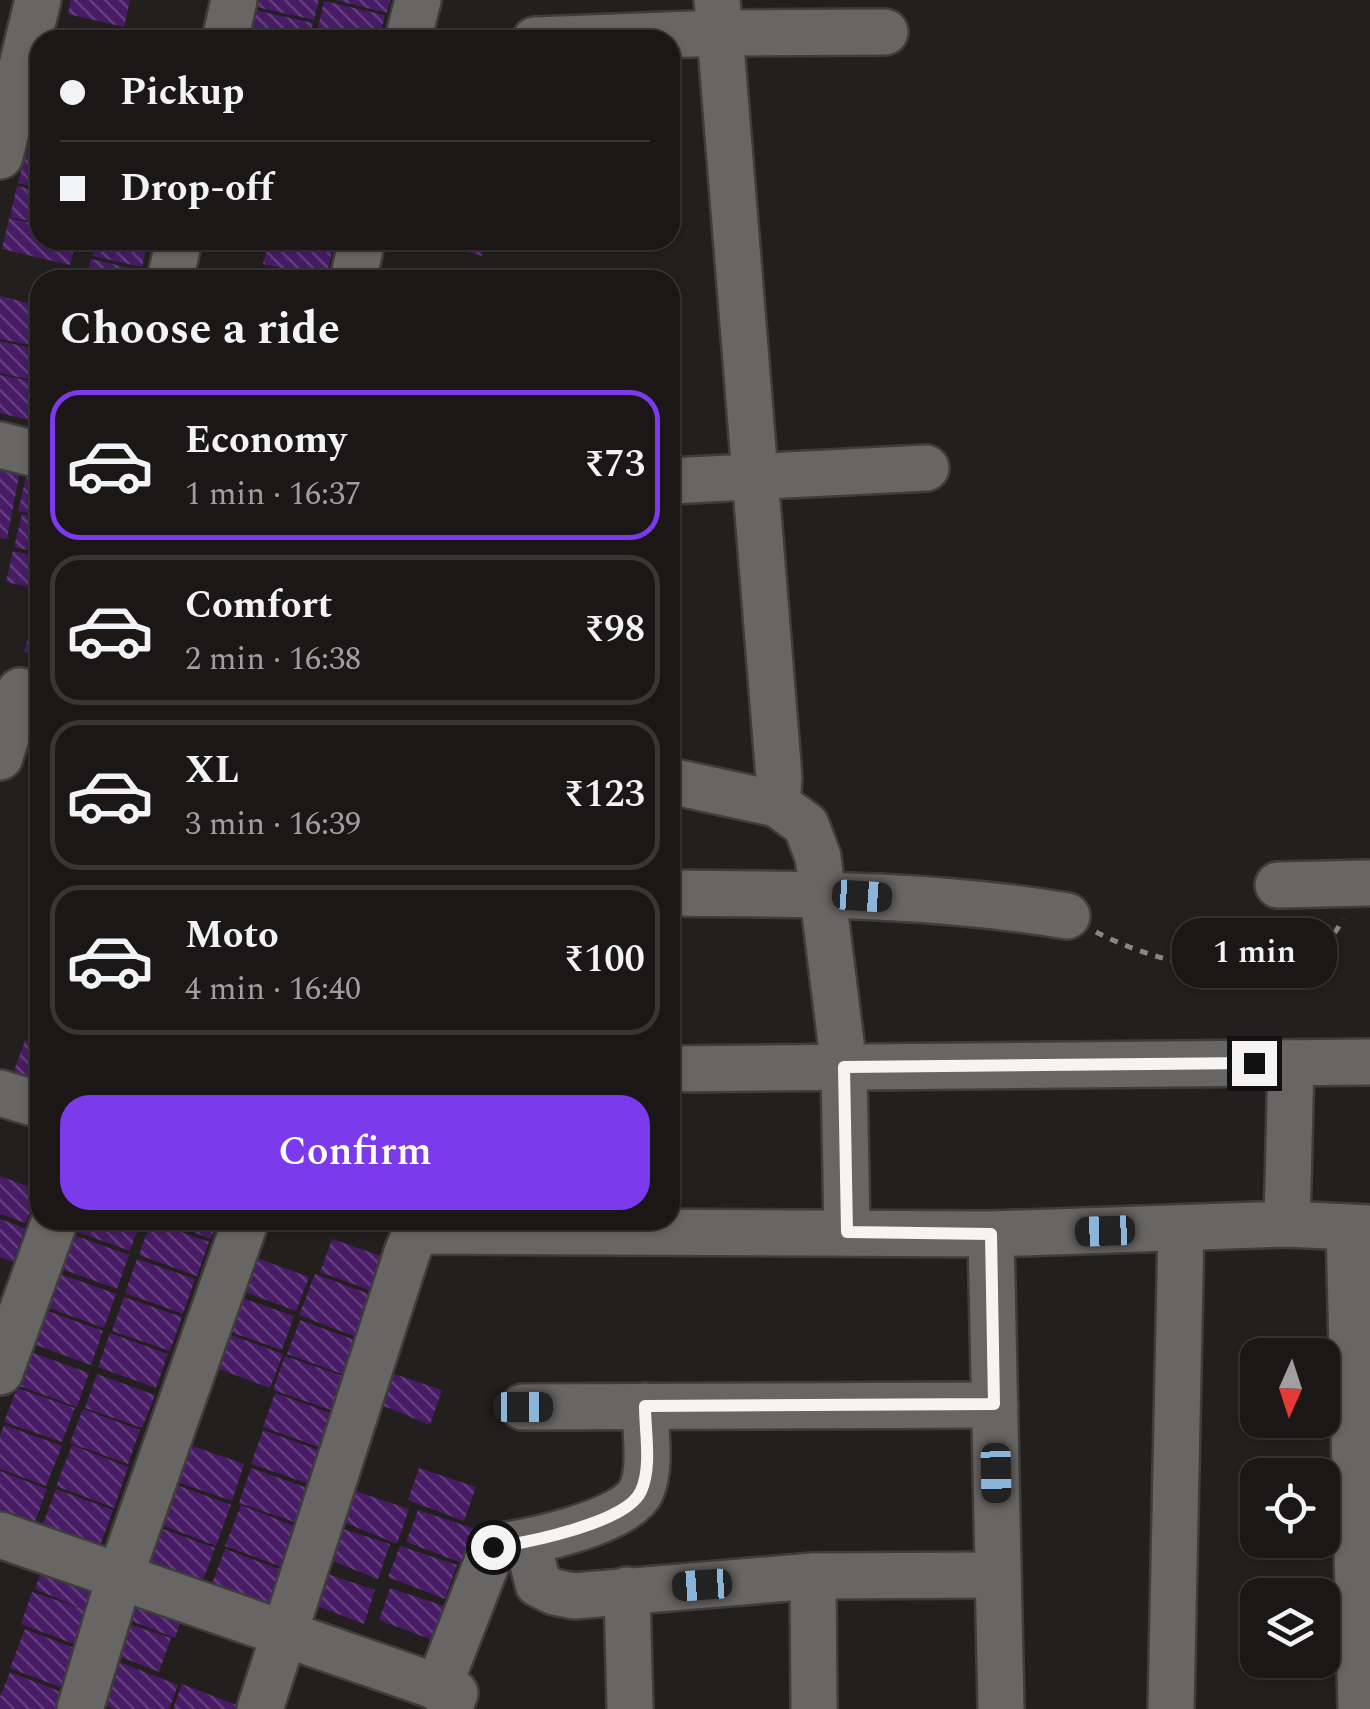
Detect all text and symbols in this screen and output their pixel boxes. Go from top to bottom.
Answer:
text: Pickup [120,64,244,122]
text: Drop-off [120,160,274,218]
text: Choose a ride [60,295,340,364]
text: Economy [185,412,346,470]
icon: car [65,420,155,510]
text: ₹73 [584,436,645,494]
text: 1 min · 16:37 [185,470,361,519]
text: Comfort [185,577,332,635]
icon: car [65,585,155,675]
text: ₹98 [584,601,645,659]
text: 2 min · 16:38 [185,635,361,684]
text: XL [185,742,239,800]
icon: car [65,750,155,840]
text: ₹123 [564,766,645,824]
text: 3 min · 16:39 [185,800,361,849]
car [831,879,893,913]
text: Moto [185,907,279,965]
icon: car [65,915,155,1005]
callout: 1 min [1172,918,1336,988]
text: 1 min [1213,928,1296,977]
text: ₹100 [564,931,645,989]
text: 4 min · 16:40 [185,965,361,1014]
route end [1232,1041,1277,1086]
button: Confirm [60,1095,650,1210]
car [1074,1215,1136,1247]
north arrow [1240,1338,1340,1438]
map controls [1240,1338,1340,1678]
car [493,1392,553,1422]
car [980,1443,1012,1503]
button: locate [1240,1458,1340,1558]
route start [471,1525,516,1570]
car [671,1568,733,1602]
button: layers [1240,1578,1340,1678]

